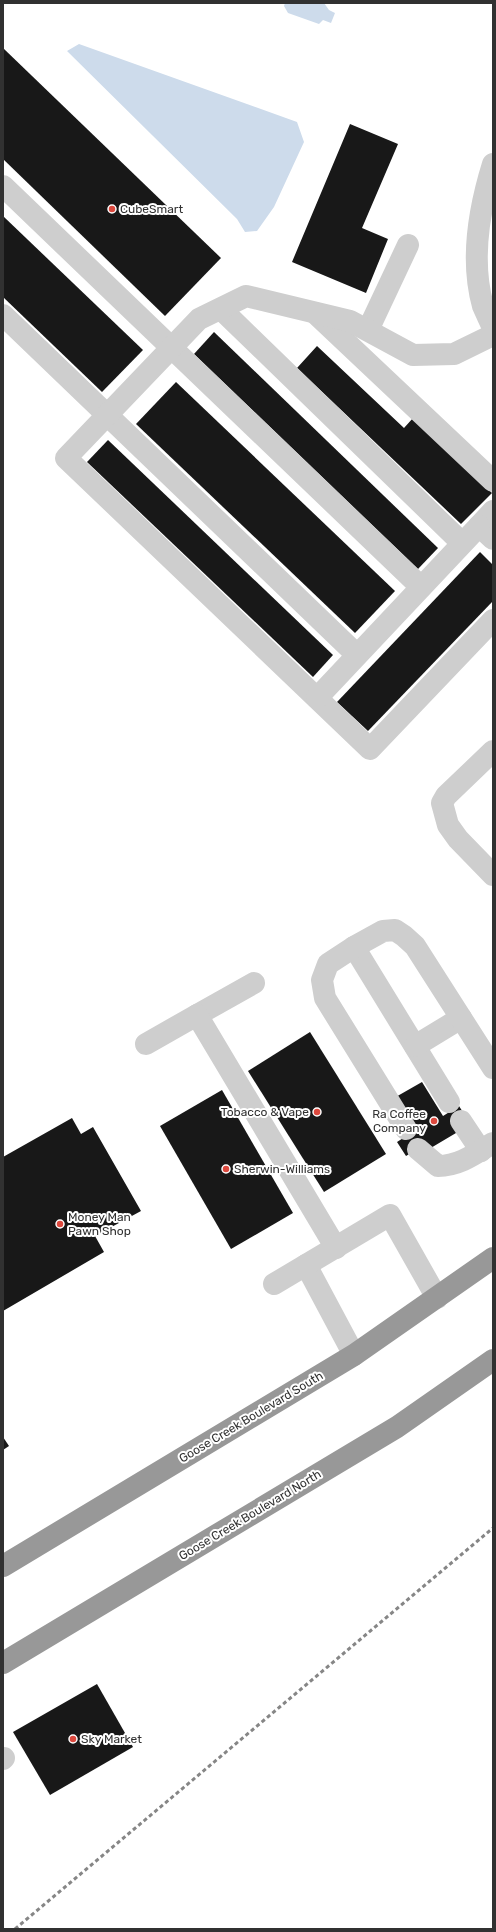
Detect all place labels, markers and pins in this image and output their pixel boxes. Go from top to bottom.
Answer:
place label: CubeSmart [120,202,183,216]
marker: CubeSmart [107,204,117,214]
place label: Tobacco & Vape [221,1105,309,1119]
marker: Tobacco & Vape [312,1107,322,1117]
place label: Ra Coffee Company [372,1107,426,1135]
marker: Ra Coffee Company [429,1116,439,1126]
place label: Sherwin-Williams [234,1162,330,1176]
marker: Sherwin-Williams [221,1164,231,1174]
place label: Money Man Pawn Shop [68,1210,131,1238]
marker: Money Man Pawn Shop [55,1219,65,1229]
place label: Sky Market [81,1732,142,1746]
marker: Sky Market [68,1734,78,1744]

